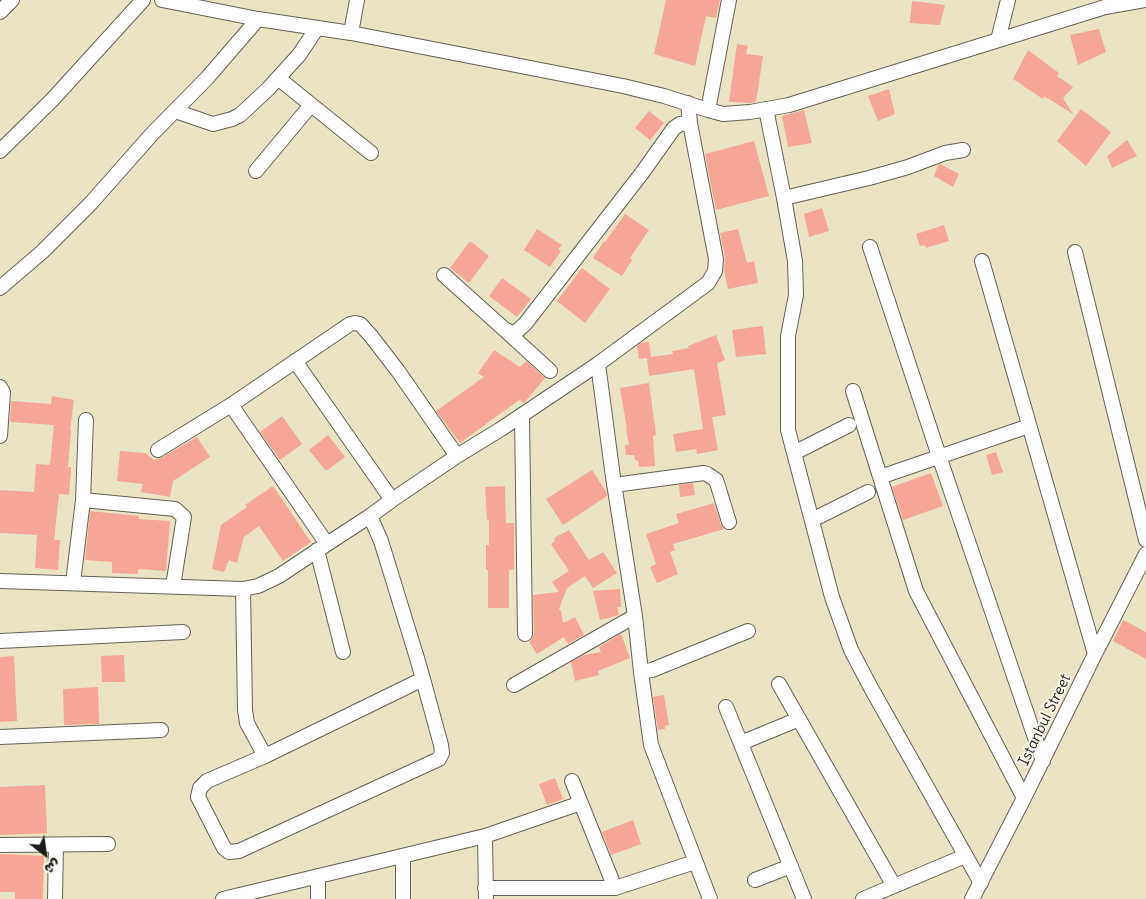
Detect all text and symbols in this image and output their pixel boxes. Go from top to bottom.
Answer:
street label: Istanbul Street [1015,671,1075,769]
north arrow [20,829,70,879]
text: ش [41,855,64,879]

